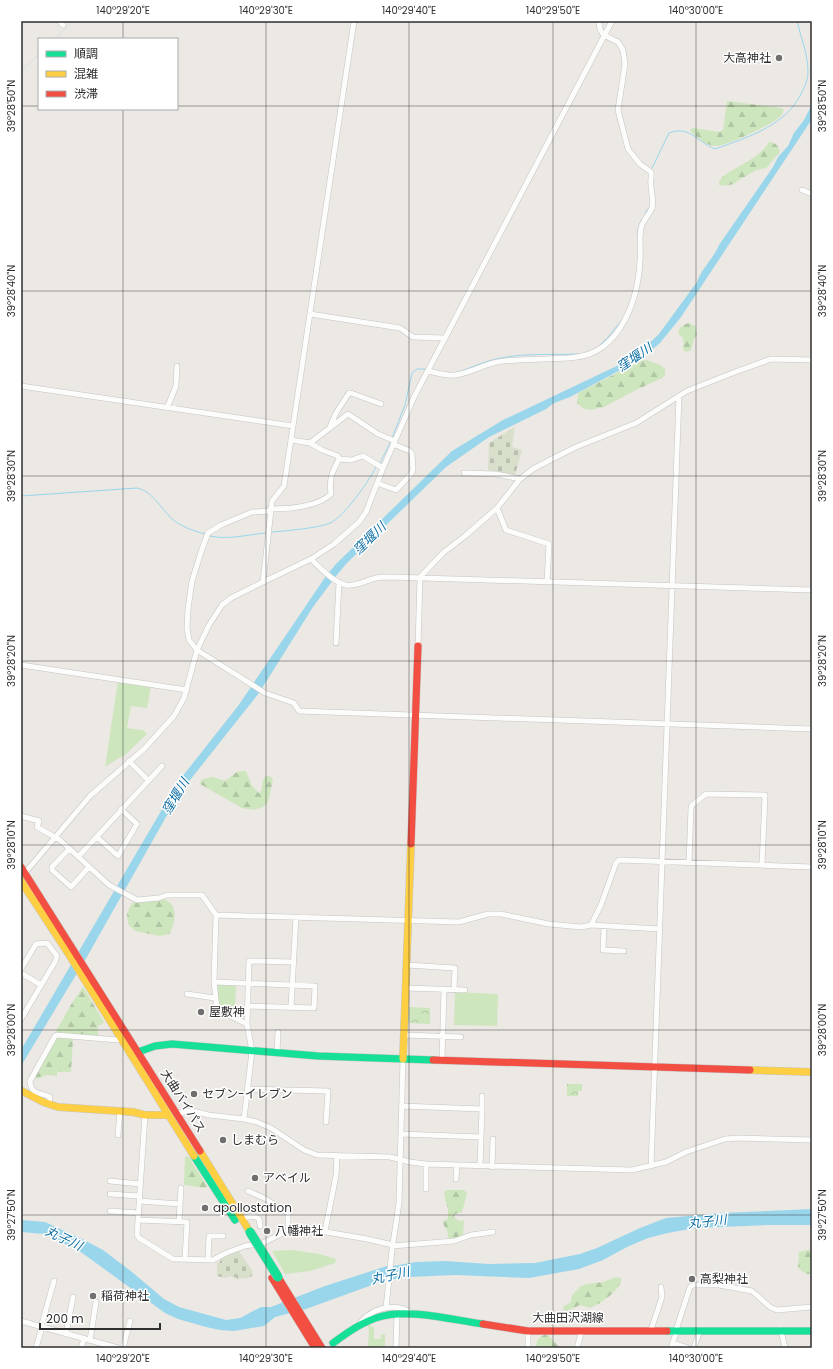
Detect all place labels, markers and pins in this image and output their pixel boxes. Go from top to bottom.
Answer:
place label: 大高神社 [723,49,771,66]
marker: 大高神社 [774,53,784,63]
place label: 屋敷神 [209,1003,245,1020]
marker: 屋敷神 [196,1007,206,1017]
place label: セブン-イレブン [202,1085,293,1102]
marker: セブン-イレブン [189,1089,199,1099]
place label: しまむら [231,1131,279,1148]
marker: しまむら [218,1135,228,1145]
place label: アベイル [263,1169,311,1186]
marker: アベイル [250,1173,260,1183]
place label: apollostation [213,1199,292,1216]
marker: apollostation [200,1203,210,1213]
place label: 八幡神社 [275,1222,323,1239]
marker: 八幡神社 [262,1226,272,1236]
place label: 高梨神社 [700,1270,748,1287]
marker: 高梨神社 [687,1274,697,1284]
place label: 稲荷神社 [101,1287,149,1304]
marker: 稲荷神社 [88,1291,98,1301]

